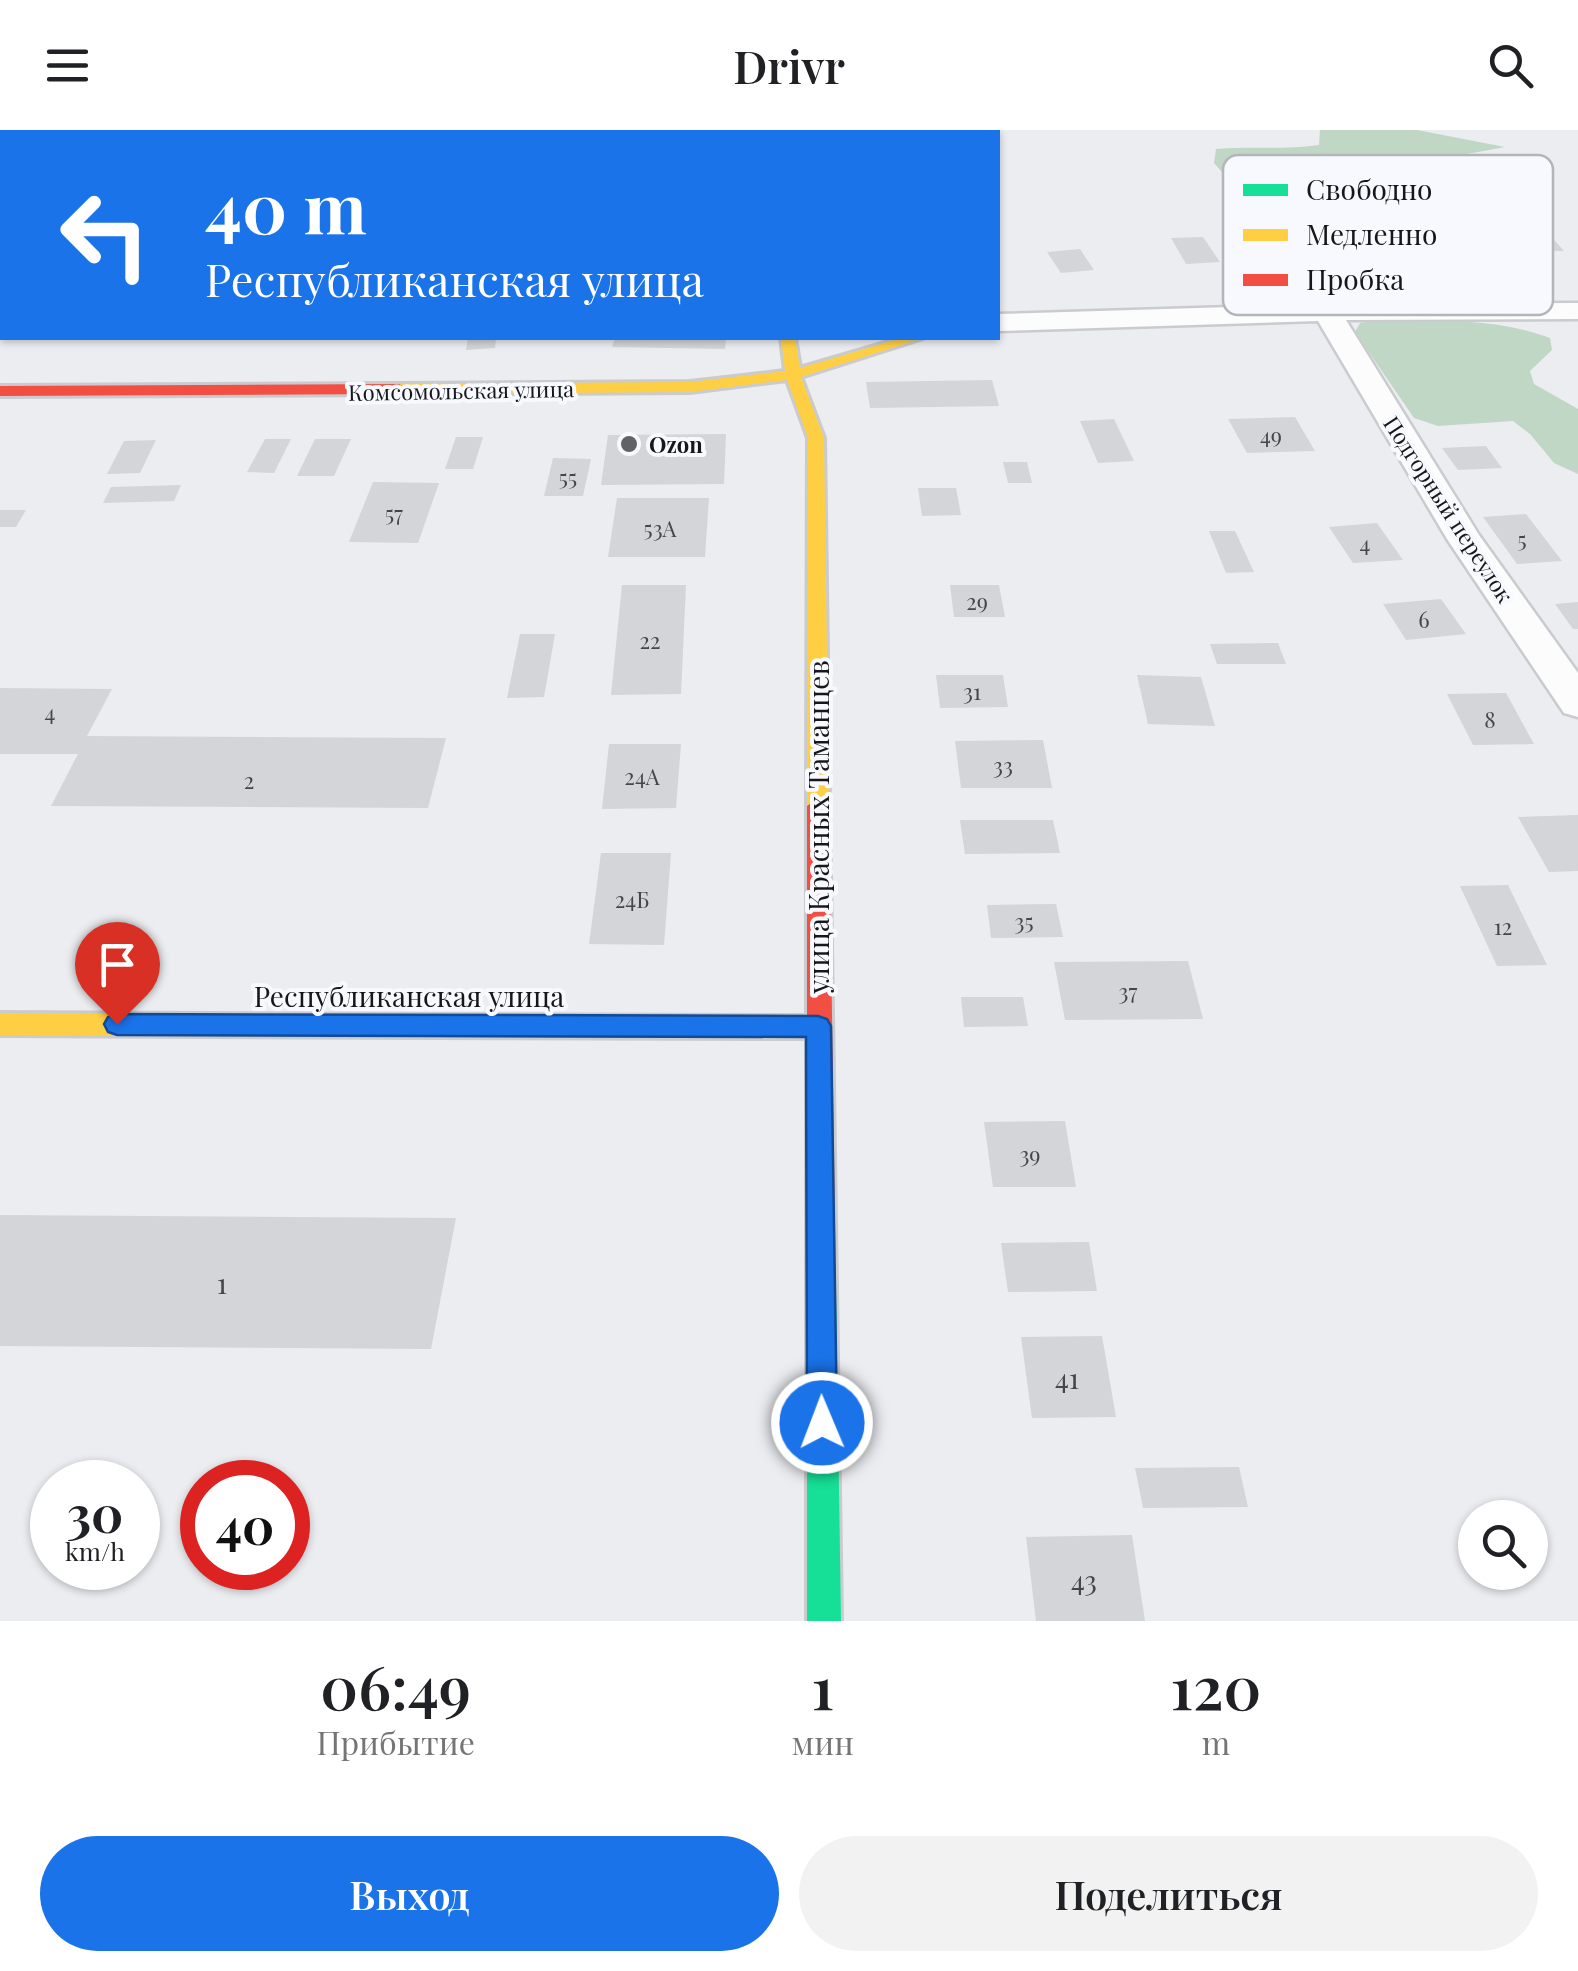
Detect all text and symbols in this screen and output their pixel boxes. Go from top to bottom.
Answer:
text: Drivr [733,35,845,95]
icon: menu [40,38,95,93]
icon: search [1483,38,1538,93]
legend [1223,155,1553,315]
text: 40 m [205,158,367,252]
icon: left [40,170,170,300]
text: Свободно [1306,170,1432,207]
text: Медленно [1306,215,1437,252]
text: Республиканская улица [205,248,704,308]
text: Пробка [1306,260,1404,297]
street label: Комсомольская улица [348,373,574,407]
street label: Подгорный переулок [1377,410,1521,609]
house number: 49 [1260,420,1282,450]
place label: Ozon [649,429,703,459]
marker: Ozon [618,433,640,455]
house number: 55 [559,462,577,492]
house number: 57 [385,498,403,528]
house number: 53А [644,513,677,543]
house number: 5 [1517,524,1527,554]
house number: 4 [1360,528,1371,558]
house number: 29 [966,586,988,616]
house number: 6 [1418,604,1430,634]
house number: 22 [639,625,661,655]
street label: улица Красных Таманцев [799,660,836,995]
house number: 31 [963,676,981,706]
house number: 4 [45,697,56,727]
house number: 8 [1484,704,1496,734]
house number: 33 [993,750,1013,780]
house number: 24А [624,761,660,791]
house number: 2 [244,765,254,795]
house number: 24Б [615,884,649,914]
house number: 35 [1014,906,1034,936]
house number: 12 [1494,911,1512,941]
pin [75,922,160,1025]
icon: arrive [90,937,145,992]
house number: 37 [1119,976,1137,1006]
street label: Республиканская улица [254,977,564,1014]
house number: 39 [1019,1139,1041,1169]
house number: 1 [217,1264,227,1301]
house number: 41 [1055,1359,1079,1396]
position arrow [770,1371,874,1475]
speed limit sign: 40 [180,1460,310,1590]
text: 30 [67,1479,123,1546]
map controls [1458,1500,1548,1590]
button: search [1458,1500,1548,1590]
text: km/h [65,1534,125,1567]
house number: 43 [1071,1561,1097,1598]
text: 06:49 [320,1645,471,1725]
text: 1 [811,1645,834,1725]
text: 120 [1170,1645,1261,1725]
text: Прибытие [317,1720,475,1763]
text: мин [791,1720,854,1763]
text: m [1202,1720,1230,1763]
button: Выход [40,1836,779,1951]
button: Поделиться [799,1836,1538,1951]

